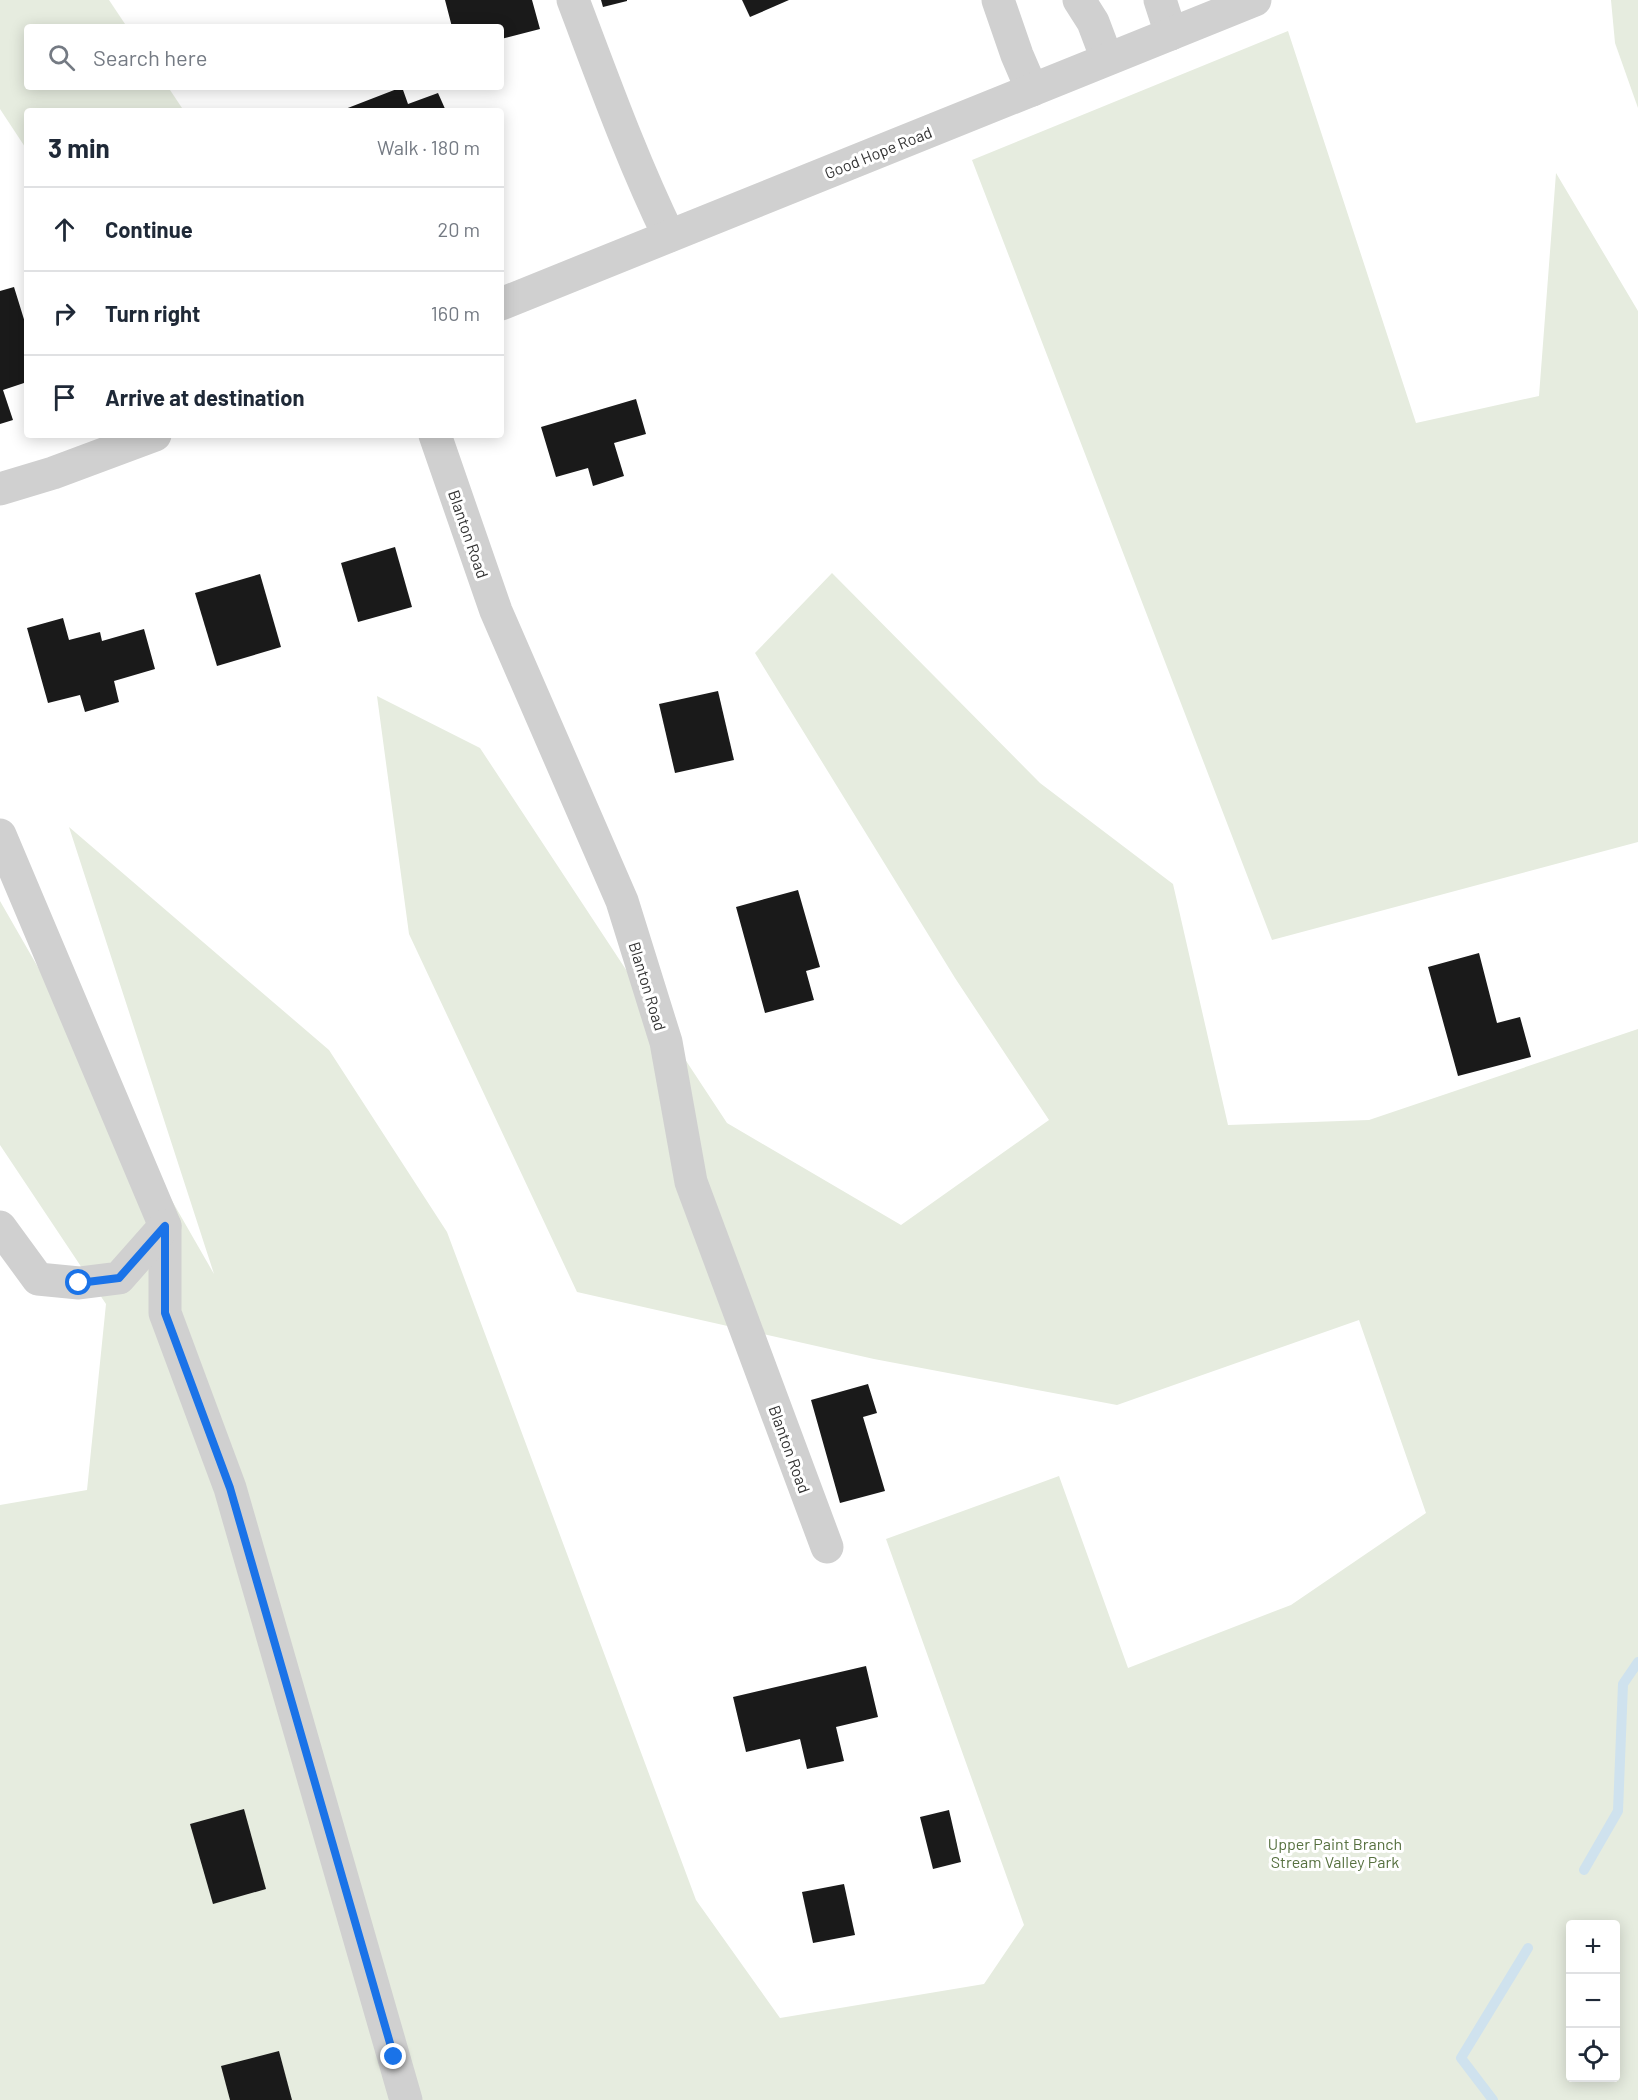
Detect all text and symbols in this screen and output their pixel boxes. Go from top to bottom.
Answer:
search box [24,24,504,90]
icon: search [45,41,78,74]
text: Search here [93,44,207,70]
street label: Good Hope Road [822,122,934,182]
text: 3 min [48,132,110,163]
text: Walk · 180 m [377,135,480,159]
icon: ahead [48,213,81,246]
text: Continue [105,216,193,242]
text: 20 m [437,217,480,241]
icon: right [48,297,81,330]
text: Turn right [105,300,200,326]
text: 160 m [431,301,480,325]
icon: arrive [48,381,81,414]
text: Arrive at destination [105,384,304,410]
street label: Blanton Road [445,487,493,581]
street label: Blanton Road [625,939,671,1033]
route start [65,1269,91,1295]
street label: Blanton Road [765,1403,815,1495]
park label: Upper Paint Branch Stream Valley Park [1268,1834,1402,1871]
map controls [1566,1920,1620,2082]
button: + [1566,1920,1620,1974]
button: − [1566,1974,1620,2028]
button: locate [1566,2028,1620,2082]
route end [380,2043,406,2069]

